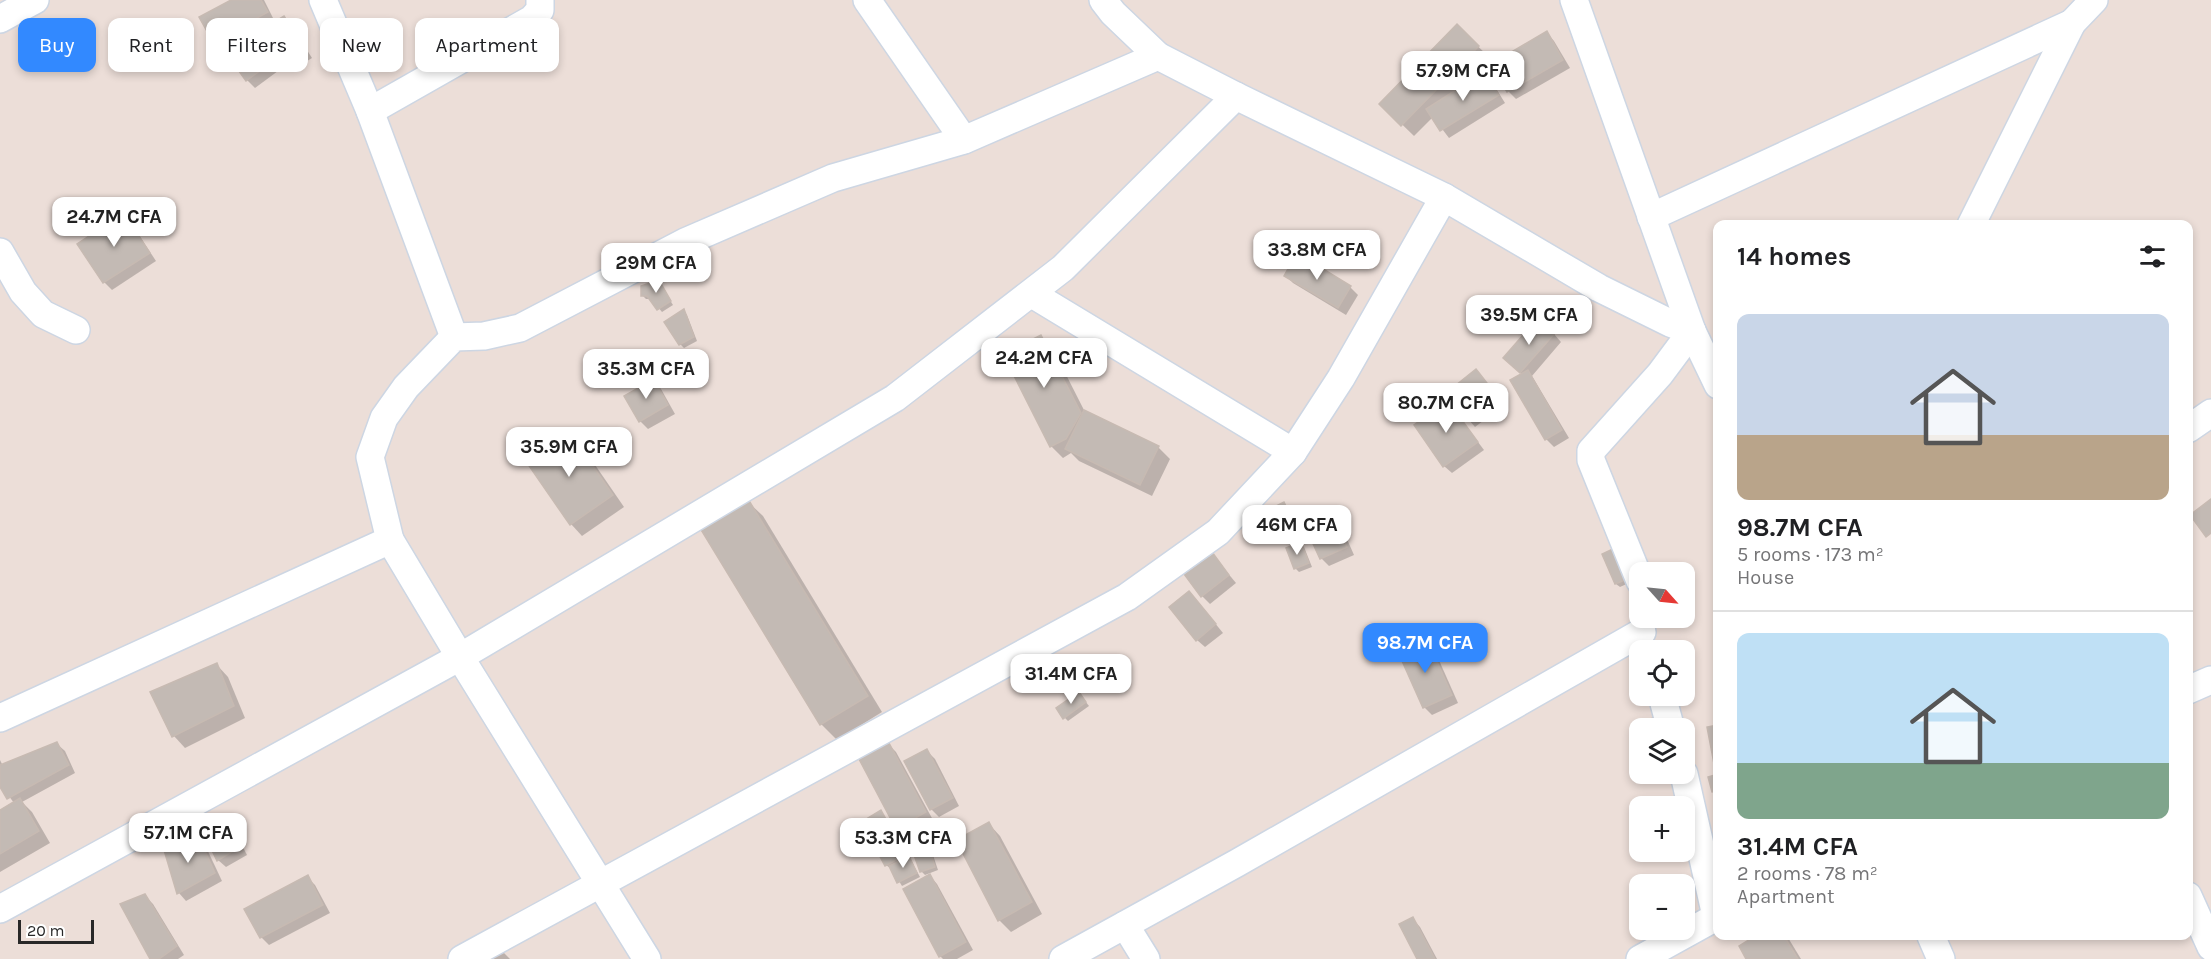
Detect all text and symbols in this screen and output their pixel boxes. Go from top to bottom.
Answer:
chip: Buy [18,18,96,72]
chip: Rent [108,18,194,72]
chip: Filters [206,18,308,72]
chip: New [320,18,403,72]
chip: Apartment [415,18,559,72]
pin: 57.9M CFA [1394,51,1532,102]
text: 57.9M CFA [1415,59,1511,82]
pin: 24.7M CFA [45,197,183,248]
text: 24.7M CFA [66,205,162,228]
pin: 33.8M CFA [1248,230,1386,281]
text: 33.8M CFA [1267,238,1367,261]
icon: filters [2136,240,2169,273]
text: 14 homes [1737,241,1851,272]
pin: 29M CFA [601,243,711,294]
text: 29M CFA [615,251,697,274]
pin: 39.5M CFA [1460,295,1598,346]
text: 39.5M CFA [1480,303,1578,326]
pin: 24.2M CFA [975,338,1113,389]
text: 24.2M CFA [995,346,1093,369]
pin: 35.3M CFA [577,349,715,400]
icon: home [1899,353,2007,461]
text: 35.3M CFA [597,357,695,380]
pin: 80.7M CFA [1377,383,1515,434]
text: 80.7M CFA [1397,391,1495,414]
pin: 35.9M CFA [500,427,638,478]
text: 35.9M CFA [520,435,618,458]
pin: 46M CFA [1242,505,1352,556]
text: 98.7M CFA [1737,512,1863,543]
text: 46M CFA [1256,513,1338,536]
text: 5 rooms · 173 m² [1737,543,1884,566]
north arrow [1629,562,1695,628]
map controls [1629,562,1695,940]
text: House [1737,566,1794,589]
pin: 98.7M CFA [1356,623,1494,674]
text: 98.7M CFA [1377,631,1473,654]
button: locate [1629,640,1695,706]
pin: 31.4M CFA [1002,654,1140,705]
text: 31.4M CFA [1024,662,1118,685]
icon: home [1899,672,2007,780]
button: layers [1629,718,1695,784]
button: + [1629,796,1695,862]
pin: 57.1M CFA [119,813,257,864]
pin: 53.3M CFA [834,818,972,869]
text: 57.1M CFA [143,821,233,844]
text: 53.3M CFA [854,826,952,849]
text: 31.4M CFA [1737,831,1858,862]
text: 2 rooms · 78 m² [1737,862,1878,885]
button: − [1629,874,1695,940]
text: Apartment [1737,885,1835,908]
scale bar [18,917,94,944]
text: 20 m [27,921,65,940]

